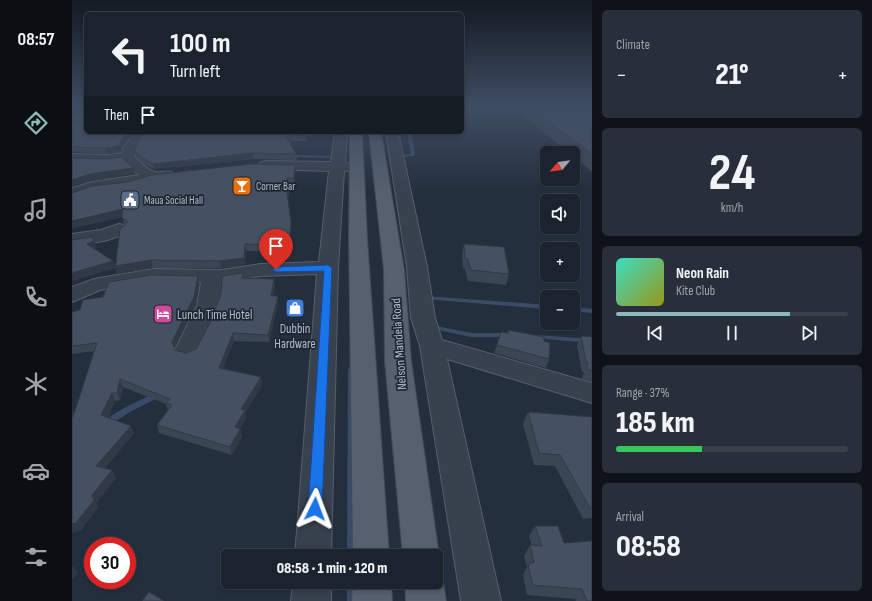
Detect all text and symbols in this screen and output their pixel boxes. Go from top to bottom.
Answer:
text: 100 m [170,27,231,60]
icon: left [104,28,156,80]
text: 08:57 [18,29,54,50]
text: Climate [616,37,650,53]
text: 21° [715,57,749,93]
text: Turn left [170,61,221,82]
text: − [616,62,627,89]
text: + [837,62,848,89]
icon: arrive [137,104,159,126]
text: Then [104,106,129,125]
icon: directions [22,109,50,137]
text: 24 [709,142,755,205]
north arrow [540,146,580,186]
map controls [540,146,580,330]
bar icon: Corner Bar [231,175,253,197]
place label: Corner Bar [256,180,295,193]
public building icon: Maua Social Hall [119,189,141,211]
place label: Maua Social Hall [144,194,203,207]
button: sound [540,194,580,234]
icon: music [22,196,50,224]
text: km/h [721,200,743,216]
pin [259,229,293,270]
icon: arrive [265,235,287,257]
button: + [540,242,580,282]
text: Neon Rain [676,264,729,283]
icon: phone [22,283,50,311]
text: Kite Club [676,283,715,299]
button: − [540,290,580,330]
shop icon: Dubbin Hardware [284,297,306,319]
street label: Nelson Mandela Road [388,297,410,390]
hotel icon: Lunch Time Hotel [152,303,174,325]
place label: Lunch Time Hotel [177,307,252,323]
place label: Dubbin Hardware [274,321,316,352]
icon: previous [644,322,666,344]
icon: pause [721,322,743,344]
icon: next [798,322,820,344]
icon: climate [22,370,50,398]
text: Range · 37% [616,385,670,401]
text: 185 km [616,405,695,441]
icon: car [22,457,50,485]
position arrow [294,488,336,530]
text: Arrival [616,509,644,525]
text: 08:58 [616,529,681,565]
speed limit sign: 30 [84,537,136,589]
icon: filters [22,543,50,571]
text: 08:58 · 1 min · 120 m [277,559,387,578]

